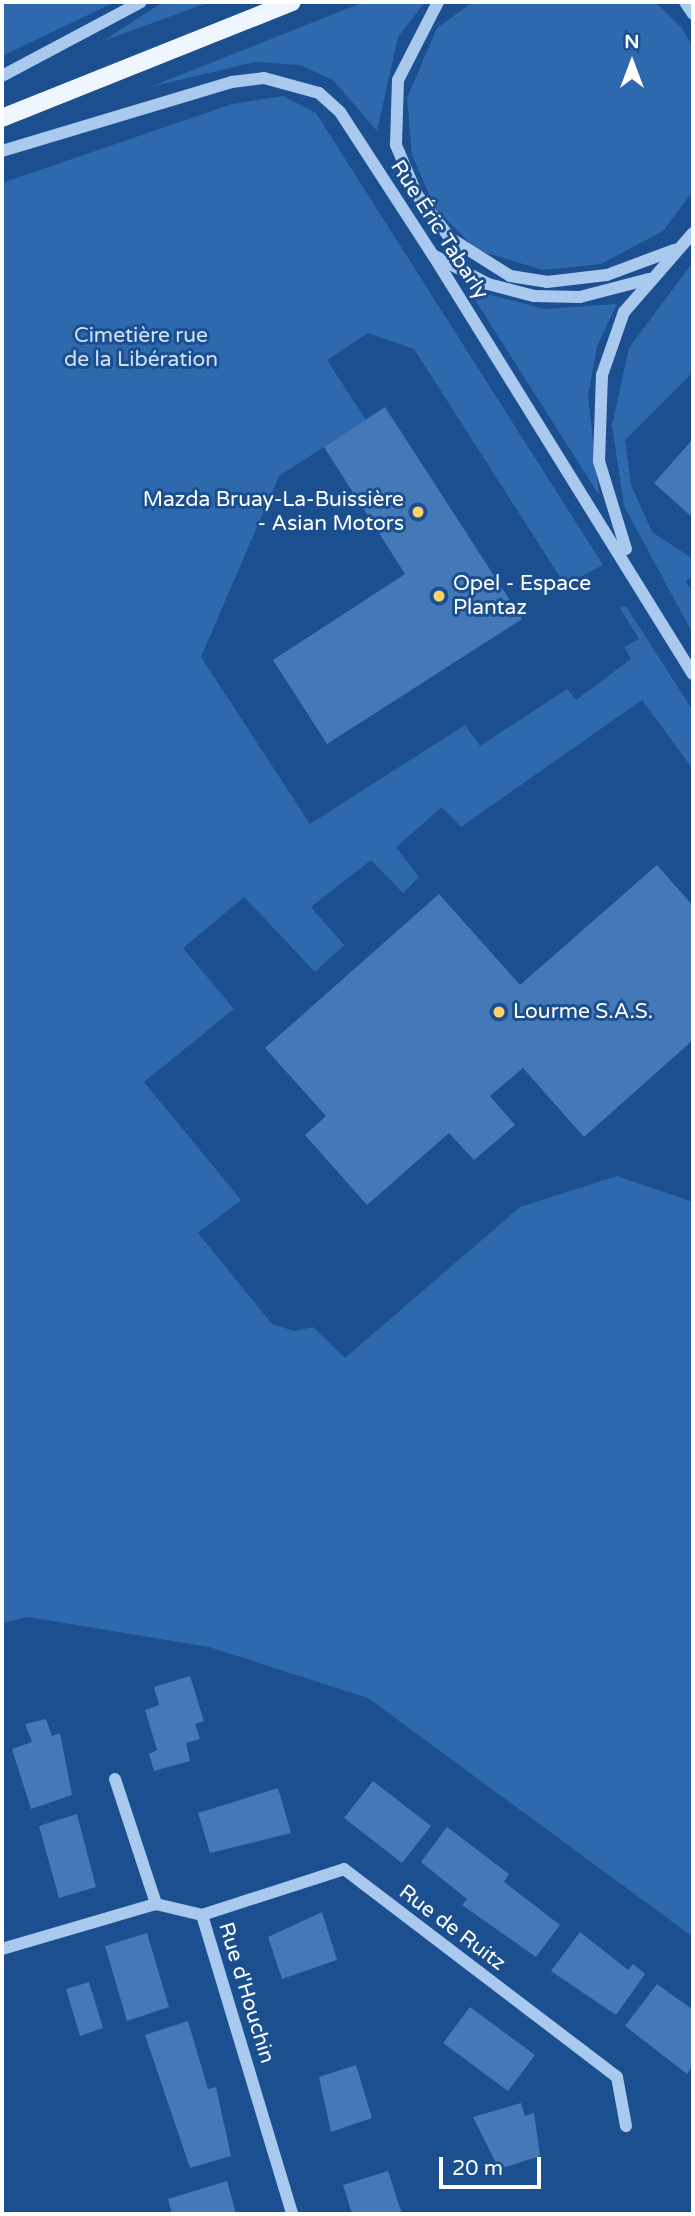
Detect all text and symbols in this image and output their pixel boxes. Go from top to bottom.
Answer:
north arrow [597,28,667,98]
text: N [624,31,640,53]
street label: Rue Éric Tabarly [385,156,493,304]
park label: Cimetière rue de la Libération [64,323,218,373]
place label: Mazda Bruay-La-Buissière - Asian Motors [143,487,404,537]
marker: Mazda Bruay-La-Buissière - Asian Motors [410,504,426,520]
place label: Opel - Espace Plantaz [453,571,591,621]
marker: Opel - Espace Plantaz [431,588,447,604]
place label: Lourme S.A.S. [513,999,653,1025]
marker: Lourme S.A.S. [491,1004,507,1020]
street label: Rue de Ruitz [394,1880,510,1976]
street label: Rue d'Houchin [213,1919,279,2067]
scale bar [443,2142,544,2186]
text: 20 m [452,2156,503,2181]

